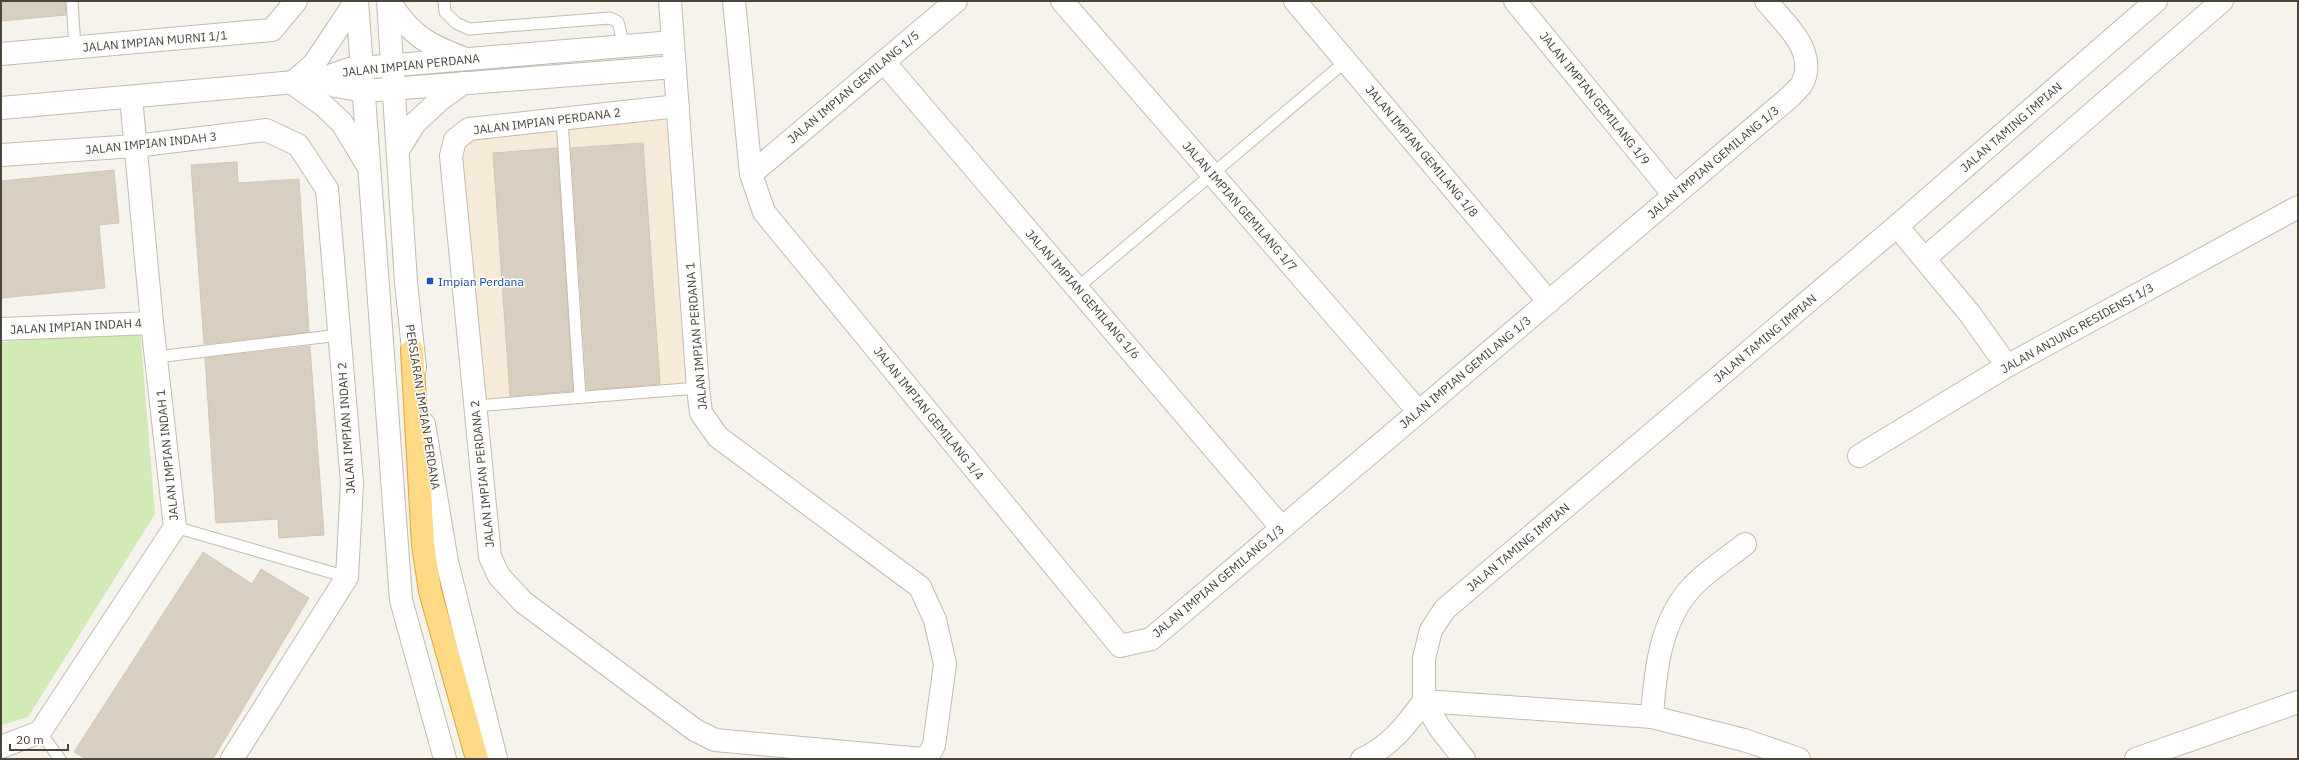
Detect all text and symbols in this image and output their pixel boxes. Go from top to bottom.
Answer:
street label: JALAN IMPIAN MURNI 1/1 [82,27,228,55]
street label: JALAN IMPIAN GEMILANG 1/5 [784,28,922,146]
street label: JALAN IMPIAN GEMILANG 1/9 [1537,28,1653,168]
street label: JALAN IMPIAN PERDANA [341,50,481,80]
street label: JALAN TAMING IMPIAN [1957,79,2065,175]
street label: JALAN IMPIAN GEMILANG 1/8 [1363,82,1481,220]
street label: JALAN IMPIAN GEMILANG 1/3 [1644,103,1782,221]
street label: JALAN IMPIAN PERDANA 2 [472,105,622,137]
street label: JALAN IMPIAN INDAH 3 [85,129,217,157]
street label: JALAN IMPIAN GEMILANG 1/7 [1180,138,1300,274]
street label: JALAN IMPIAN GEMILANG 1/6 [1023,226,1143,362]
street label: JALAN IMPIAN PERDANA 1 [682,261,710,411]
place label: Impian Perdana [438,274,524,289]
marker: Impian Perdana [425,276,435,286]
street label: JALAN ANJUNG RESIDENSI 1/3 [1998,280,2156,376]
street label: JALAN TAMING IMPIAN [1710,291,1820,385]
street label: JALAN IMPIAN GEMILANG 1/3 [1396,313,1534,431]
street label: JALAN IMPIAN INDAH 4 [10,315,142,337]
street label: PERSIARAN IMPIAN PERDANA [402,323,444,491]
street label: JALAN IMPIAN GEMILANG 1/4 [871,343,987,483]
street label: JALAN IMPIAN INDAH 2 [334,362,358,494]
street label: JALAN IMPIAN INDAH 1 [153,389,181,521]
street label: JALAN IMPIAN PERDANA 2 [467,399,497,549]
street label: JALAN TAMING IMPIAN [1463,500,1573,594]
street label: JALAN IMPIAN GEMILANG 1/3 [1149,522,1287,640]
scale bar [10,726,68,752]
text: 20 m [16,732,44,747]

